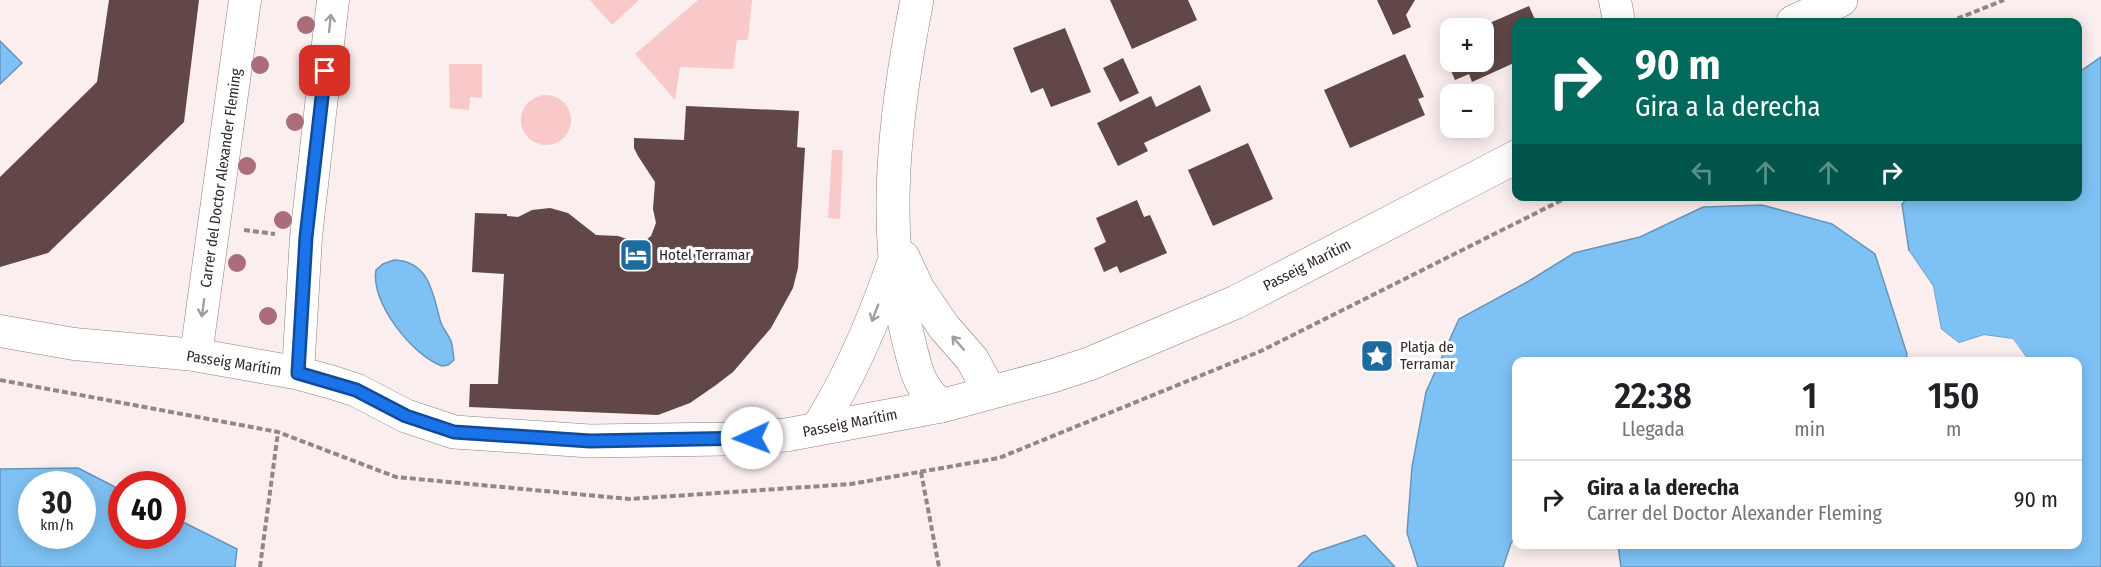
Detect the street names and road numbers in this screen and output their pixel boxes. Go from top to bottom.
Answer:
street label: Carrer del Doctor Alexander Fleming [197,67,245,289]
street label: Passeig Marítim [1260,235,1354,295]
street label: Passeig Marítim [185,347,283,379]
street label: Passeig Marítim [801,405,899,441]

